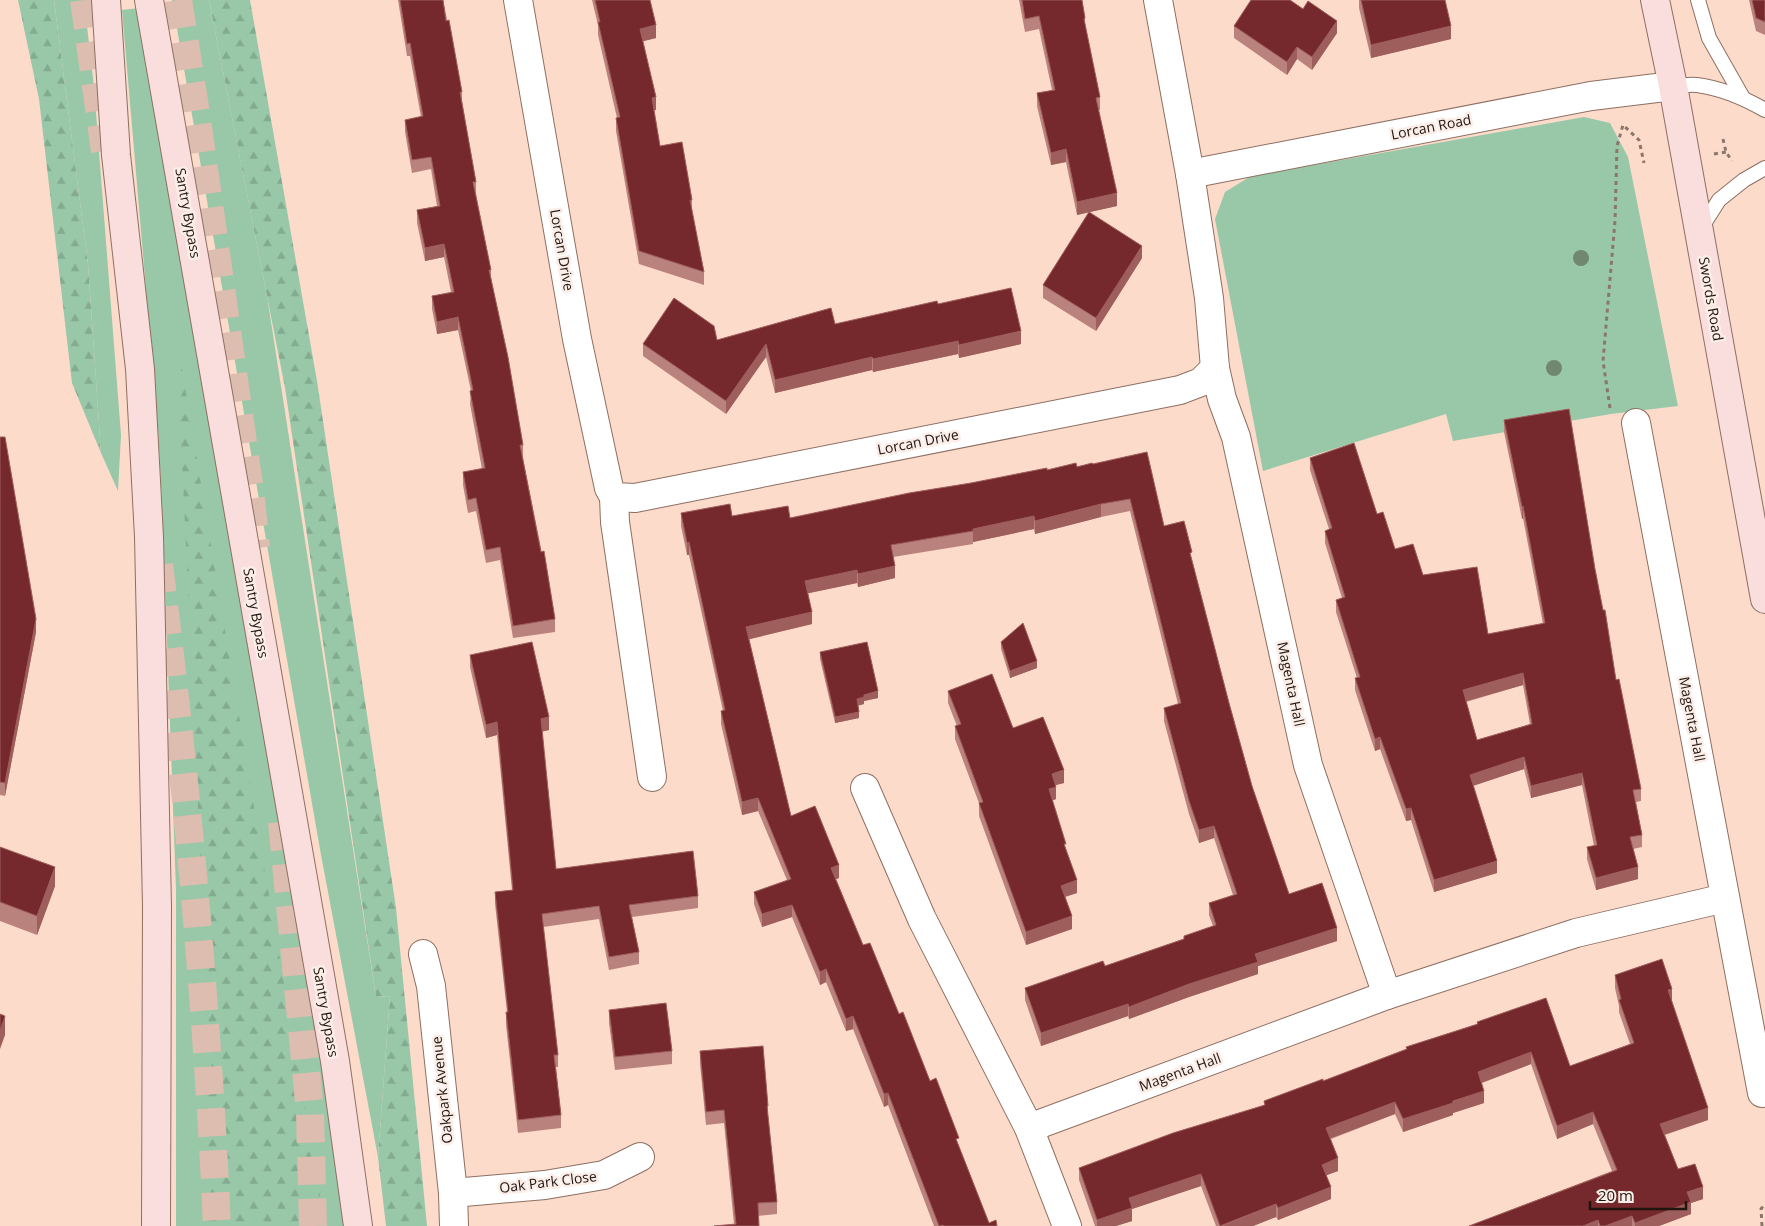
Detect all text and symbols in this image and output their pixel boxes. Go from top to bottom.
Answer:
street label: Lorcan Road [1389,109,1473,144]
street label: Santry Bypass [171,166,206,260]
street label: Lorcan Drive [546,208,579,292]
street label: Swords Road [1695,255,1728,342]
street label: Lorcan Drive [876,424,960,459]
street label: Santry Bypass [239,566,274,660]
street label: Magenta Hall [1273,640,1310,728]
street label: Magenta Hall [1675,675,1710,763]
street label: Santry Bypass [309,965,344,1059]
street label: Oakpark Avenue [426,1035,457,1145]
street label: Magenta Hall [1136,1048,1223,1095]
street label: Oak Park Close [498,1166,598,1197]
scale bar [1590,1178,1686,1210]
text: 20 m [1598,1185,1633,1205]

